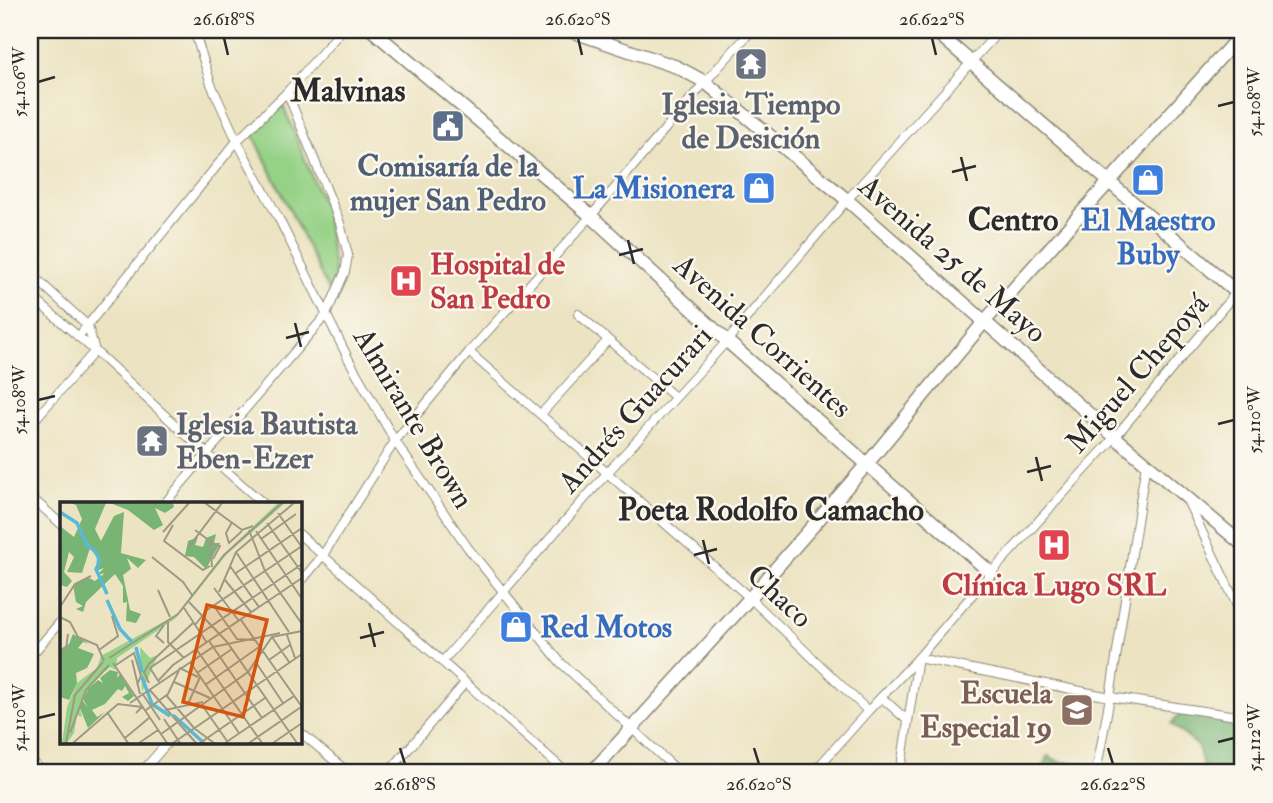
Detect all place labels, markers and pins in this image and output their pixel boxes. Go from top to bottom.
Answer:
temple icon: Iglesia Tiempo de Desición [732,45,770,83]
place label: Iglesia Tiempo de Desición [662,86,841,157]
public building icon: Comisaría de la mujer San Pedro [429,107,467,145]
place label: Comisaría de la mujer San Pedro [350,148,546,219]
shop icon: El Maestro Buby [1129,161,1167,199]
shop icon: La Misionera [740,169,778,207]
place label: La Misionera [573,170,736,207]
place label: El Maestro Buby [1081,202,1215,273]
place label: Hospital de San Pedro [430,246,566,317]
hospital icon: Hospital de San Pedro [387,262,425,300]
place label: Iglesia Bautista Eben-Ezer [176,406,359,477]
temple icon: Iglesia Bautista Eben-Ezer [133,422,171,460]
hospital icon: Clínica Lugo SRL [1035,526,1073,564]
place label: Clínica Lugo SRL [942,567,1166,604]
shop icon: Red Motos [497,608,535,646]
place label: Red Motos [540,609,672,646]
place label: Escuela Especial 19 [920,675,1054,746]
school or university icon: Escuela Especial 19 [1058,691,1096,729]

